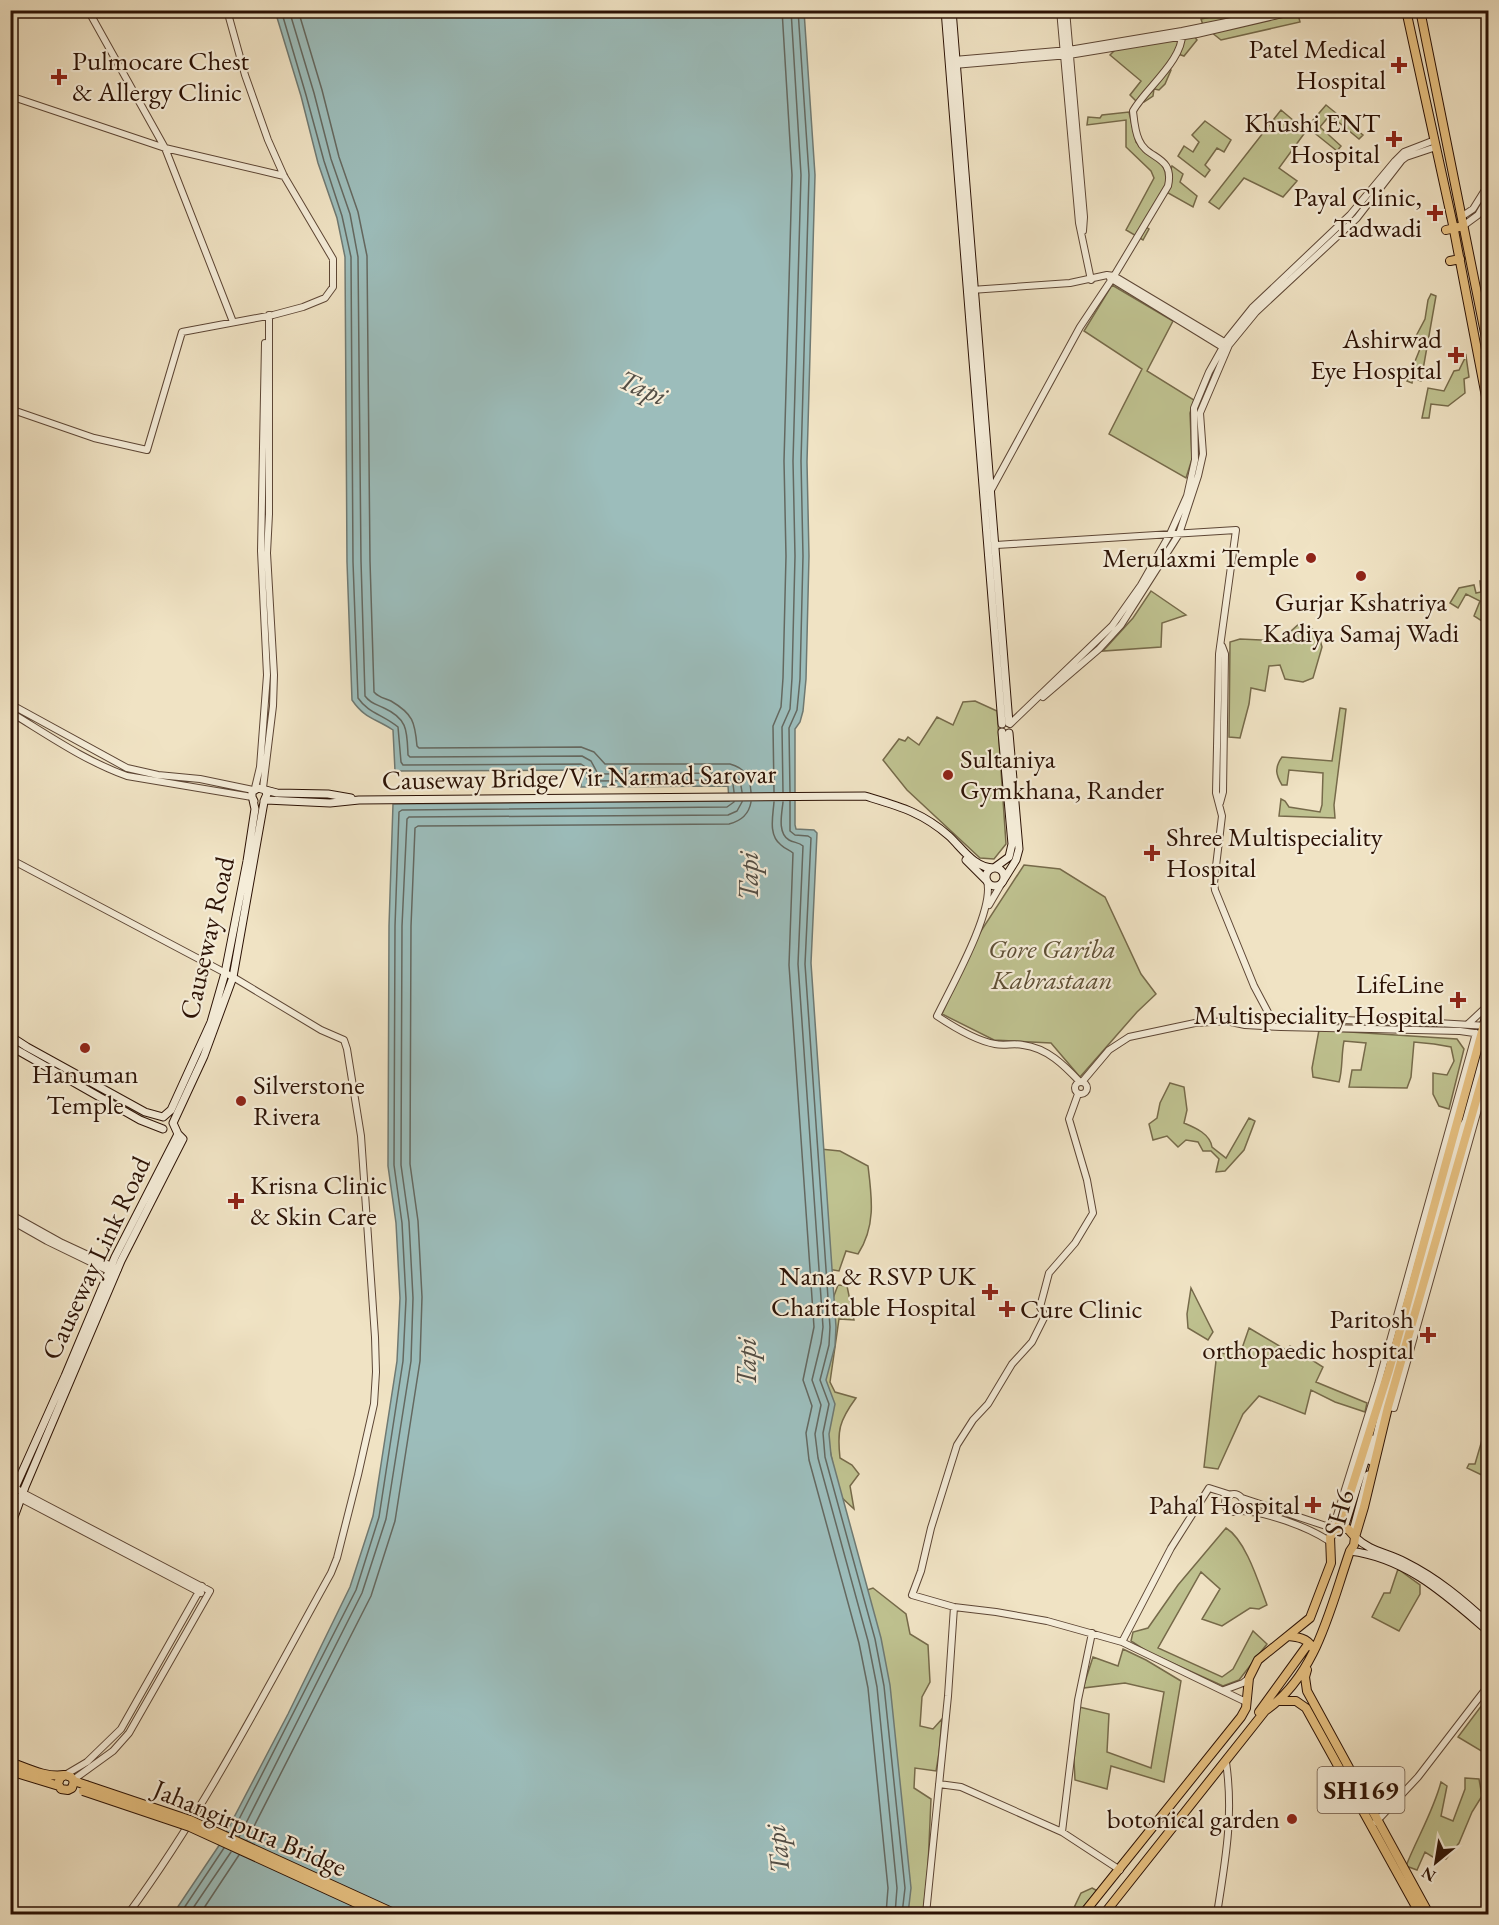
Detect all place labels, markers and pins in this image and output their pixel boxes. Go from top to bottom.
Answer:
place label: Patel Medical Hospital [1249,31,1386,97]
place label: Pulmocare Chest & Allergy Clinic [72,43,250,109]
marker: Patel Medical Hospital [1390,56,1408,74]
marker: Pulmocare Chest & Allergy Clinic [50,68,68,86]
place label: Khushi ENT Hospital [1244,105,1381,171]
marker: Khushi ENT Hospital [1385,130,1403,148]
place label: Payal Clinic, Tadwadi [1294,179,1422,245]
marker: Payal Clinic, Tadwadi [1426,204,1444,222]
place label: Ashirwad Eye Hospital [1310,321,1442,387]
marker: Ashirwad Eye Hospital [1447,346,1465,364]
place label: Merulaxmi Temple [1102,540,1299,575]
marker: Merulaxmi Temple [1304,551,1318,565]
marker: Gurjar Kshatriya Kadiya Samaj Wadi [1354,569,1368,583]
place label: Gurjar Kshatriya Kadiya Samaj Wadi [1263,584,1460,650]
place label: Sultaniya Gymkhana, Rander [960,741,1164,807]
marker: Sultaniya Gymkhana, Rander [941,768,955,782]
place label: Shree Multispeciality Hospital [1166,819,1383,885]
marker: Shree Multispeciality Hospital [1143,844,1161,862]
place label: LifeLine Multispeciality Hospital [1193,966,1444,1032]
marker: LifeLine Multispeciality Hospital [1449,991,1467,1009]
marker: Hanuman Temple [78,1041,92,1055]
place label: Hanuman Temple [31,1056,139,1122]
place label: Silverstone Rivera [253,1067,365,1133]
marker: Silverstone Rivera [234,1094,248,1108]
place label: Krisna Clinic & Skin Care [250,1167,387,1233]
marker: Krisna Clinic & Skin Care [227,1192,245,1210]
place label: Nana & RSVP UK Charitable Hospital [771,1258,977,1324]
marker: Nana & RSVP UK Charitable Hospital [981,1283,999,1301]
place label: Cure Clinic [1020,1291,1142,1326]
marker: Cure Clinic [998,1300,1016,1318]
place label: Paritosh orthopaedic hospital [1202,1301,1414,1367]
marker: Paritosh orthopaedic hospital [1419,1326,1437,1344]
place label: Pahal Hospital [1149,1487,1300,1522]
marker: Pahal Hospital [1304,1496,1322,1514]
place label: botonical garden [1107,1801,1280,1836]
marker: botonical garden [1285,1812,1299,1826]

